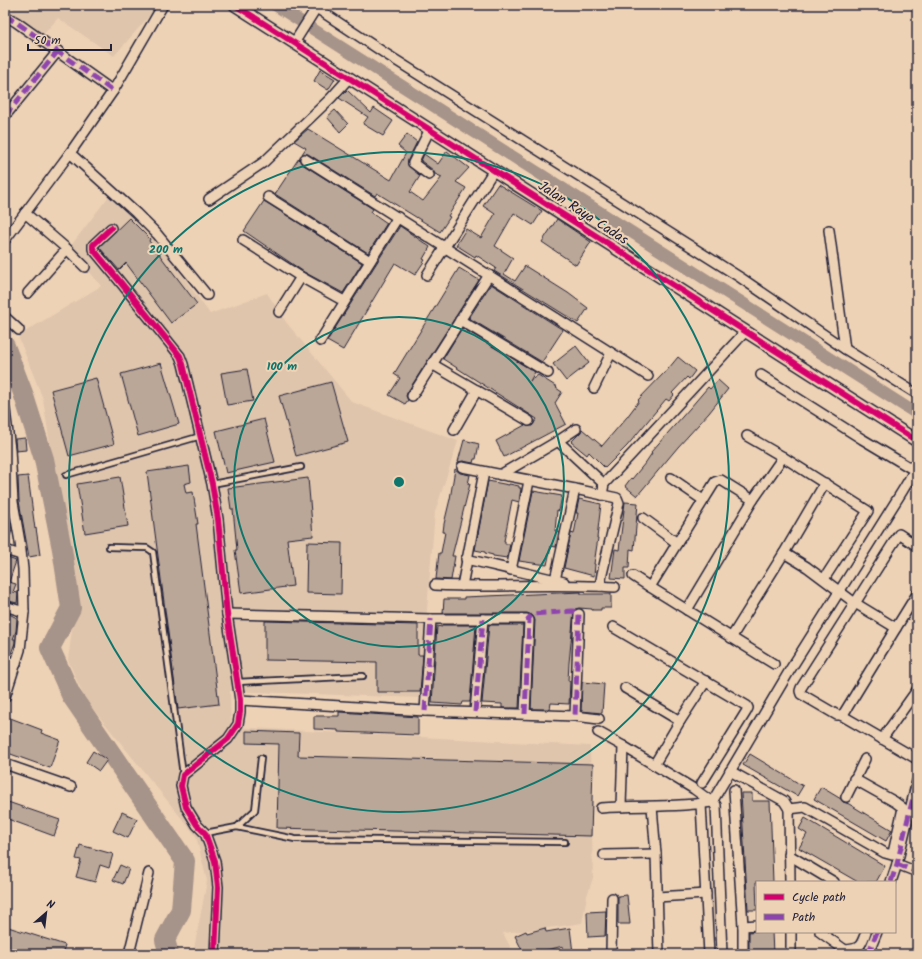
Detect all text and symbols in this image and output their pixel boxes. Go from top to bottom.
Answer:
scale bar [28,26,111,52]
text: 50 m [34,31,61,50]
street label: Jalan Raya Cadas [533,175,633,251]
text: 200 m [149,240,183,259]
text: 100 m [267,357,297,376]
centre of rings [392,475,406,489]
legend [756,881,896,933]
text: Cycle path [792,888,846,907]
north arrow [26,893,66,933]
text: N [43,895,58,915]
text: Path [792,908,815,927]

